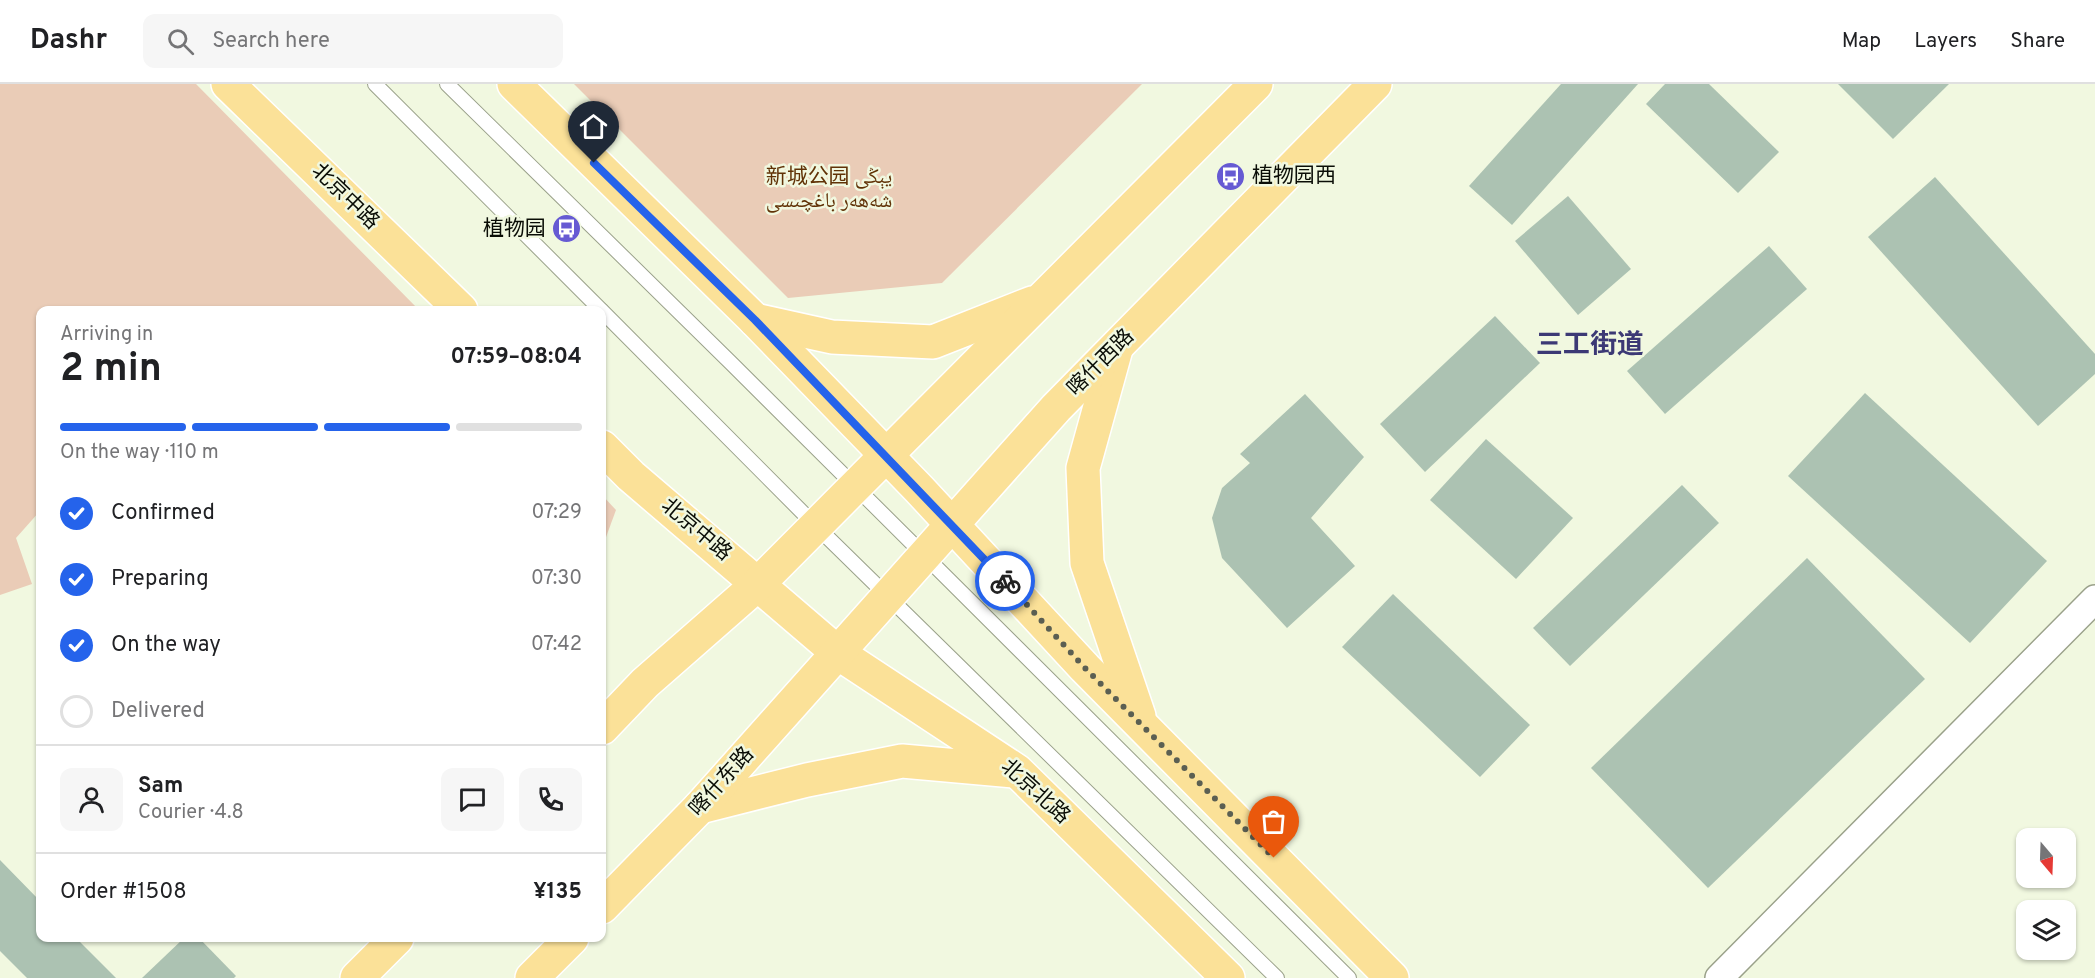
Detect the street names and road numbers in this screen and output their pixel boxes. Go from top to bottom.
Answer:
street label: 北京中路 [305,158,385,236]
street label: 喀什西路 [1062,324,1140,402]
street label: 北京中路 [655,493,737,567]
street label: 喀什东路 [684,742,760,822]
street label: 北京北路 [995,754,1075,830]

